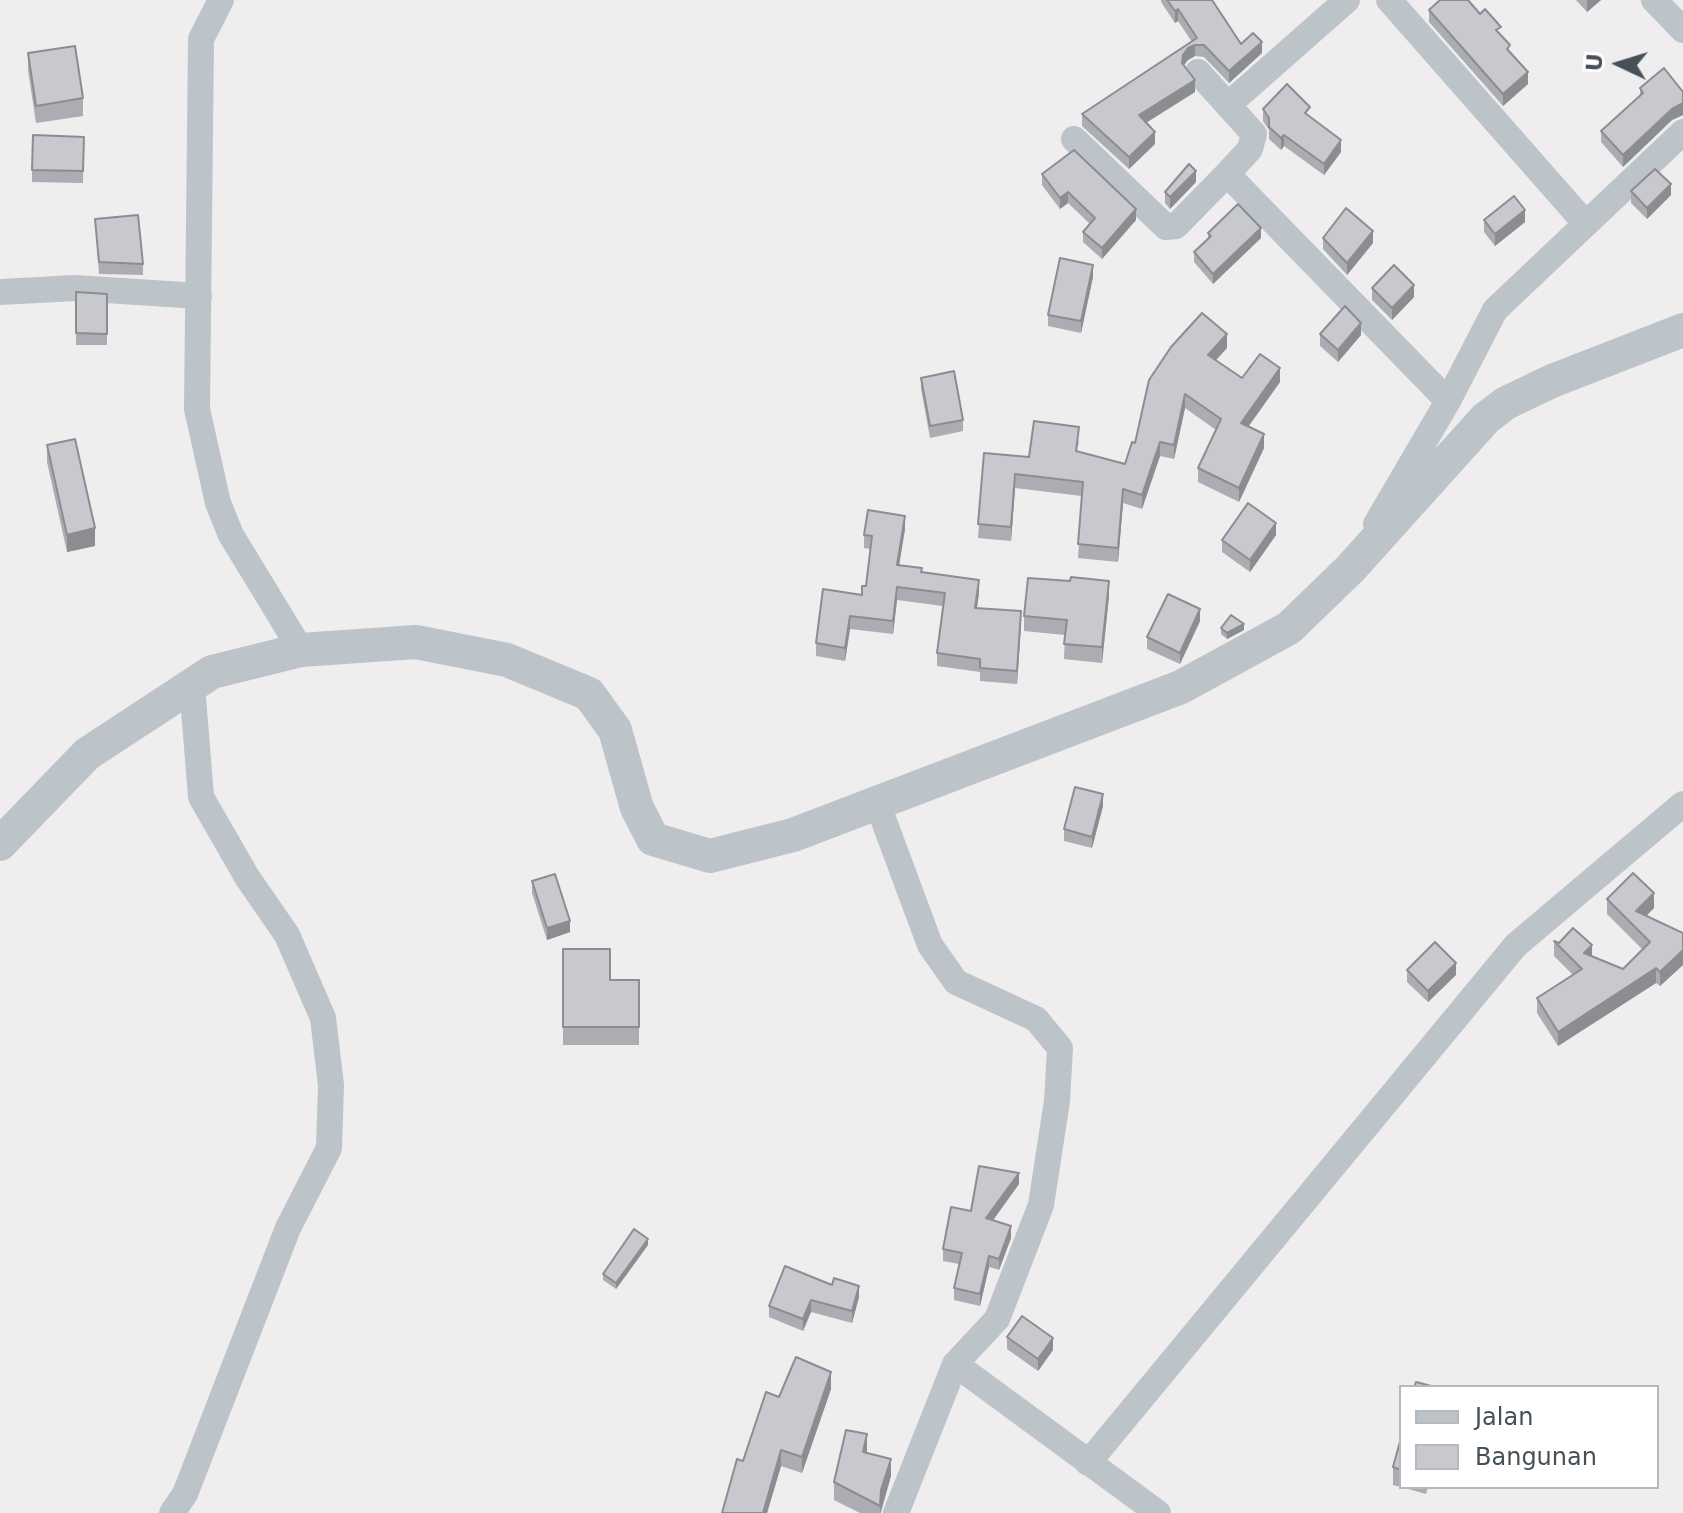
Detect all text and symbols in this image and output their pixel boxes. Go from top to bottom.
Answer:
north arrow [1579,24,1659,104]
text: U [1581,53,1608,72]
legend [1399,1385,1659,1489]
text: Jalan [1475,1403,1533,1431]
text: Bangunan [1475,1443,1597,1471]

